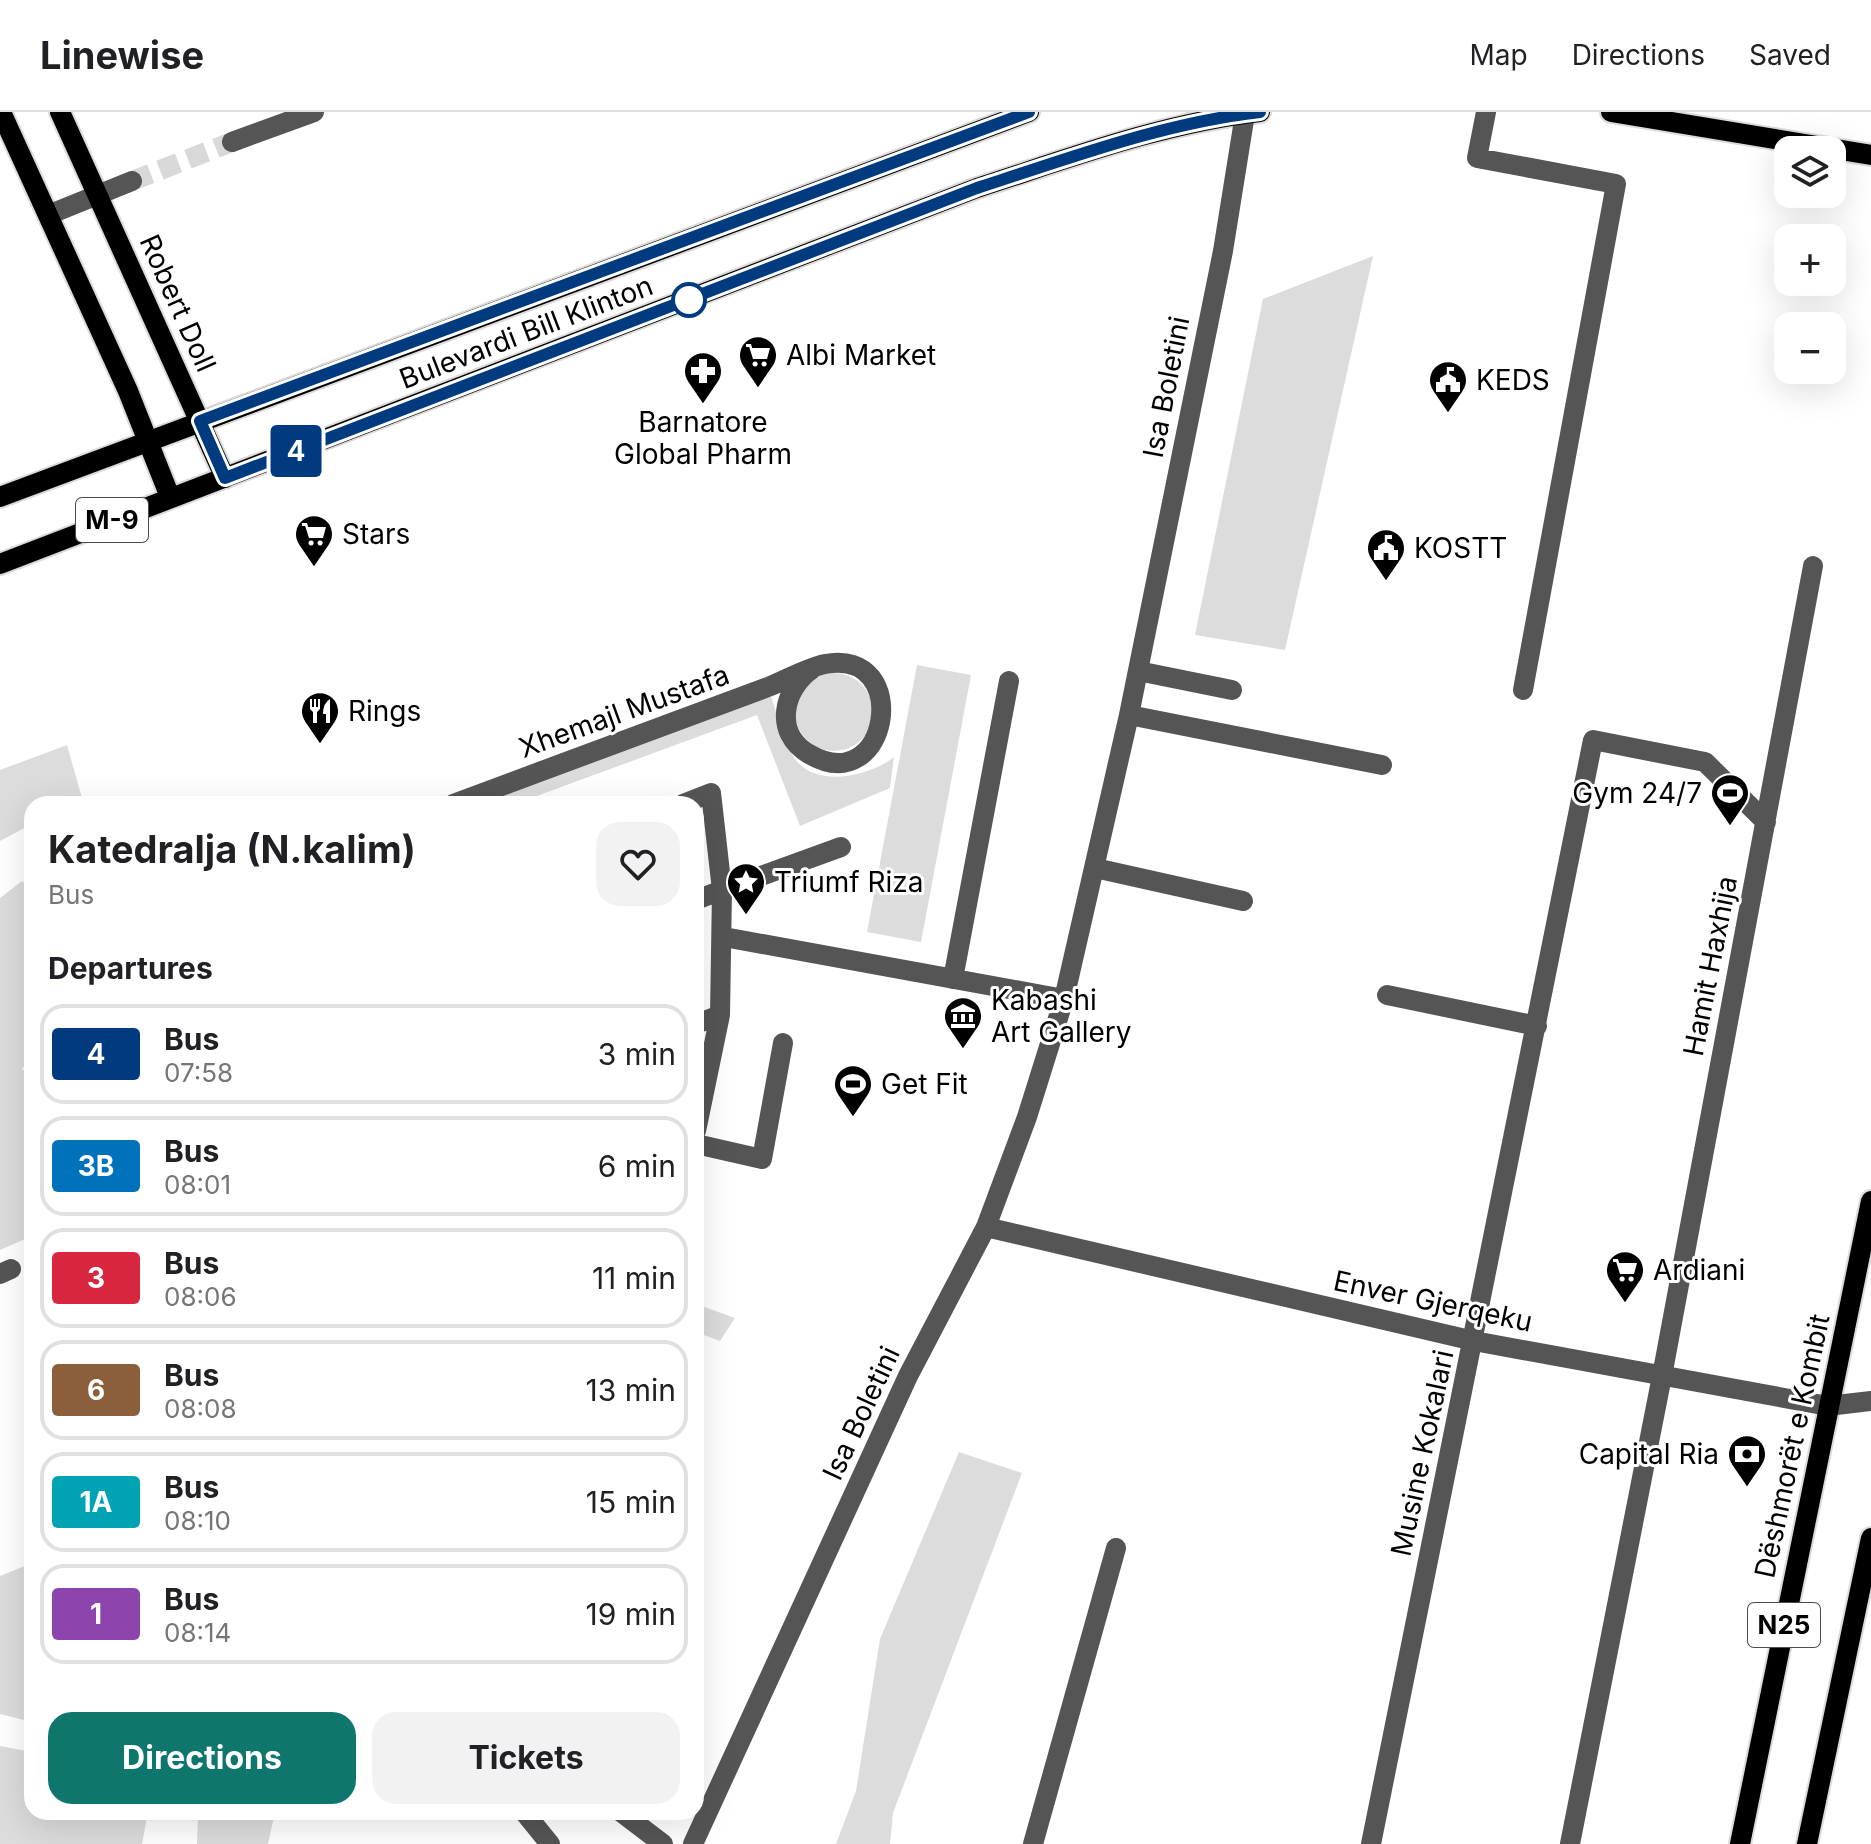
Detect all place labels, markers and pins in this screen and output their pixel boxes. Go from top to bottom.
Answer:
unlabelled marker [672,283,706,317]
supermarket icon: Albi Market [737,334,779,389]
place label: Albi Market [786,338,936,372]
pharmacy icon: Barnatore Global Pharm [682,350,724,405]
public building icon: KEDS [1427,359,1469,414]
place label: KEDS [1476,363,1550,397]
place label: Barnatore Global Pharm [614,405,792,471]
supermarket icon: Stars [293,513,335,568]
place label: Stars [342,517,410,551]
public building icon: KOSTT [1365,527,1407,582]
place label: KOSTT [1414,531,1507,565]
restaurant icon: Rings [299,690,341,745]
place label: Rings [348,694,421,728]
sports icon: Gym 24/7 [1709,772,1751,827]
place label: Gym 24/7 [1572,776,1702,810]
place icon: Triumf Riza [725,861,767,916]
place label: Triumf Riza [774,865,924,899]
place label: Kabashi Art Gallery [991,983,1132,1049]
museum icon: Kabashi Art Gallery [942,995,984,1050]
sports icon: Get Fit [832,1063,874,1118]
place label: Get Fit [881,1067,968,1101]
supermarket icon: Ardiani [1604,1249,1646,1304]
place label: Ardiani [1653,1253,1745,1287]
bank icon: Capital Ria [1726,1433,1768,1488]
place label: Capital Ria [1579,1437,1719,1471]

